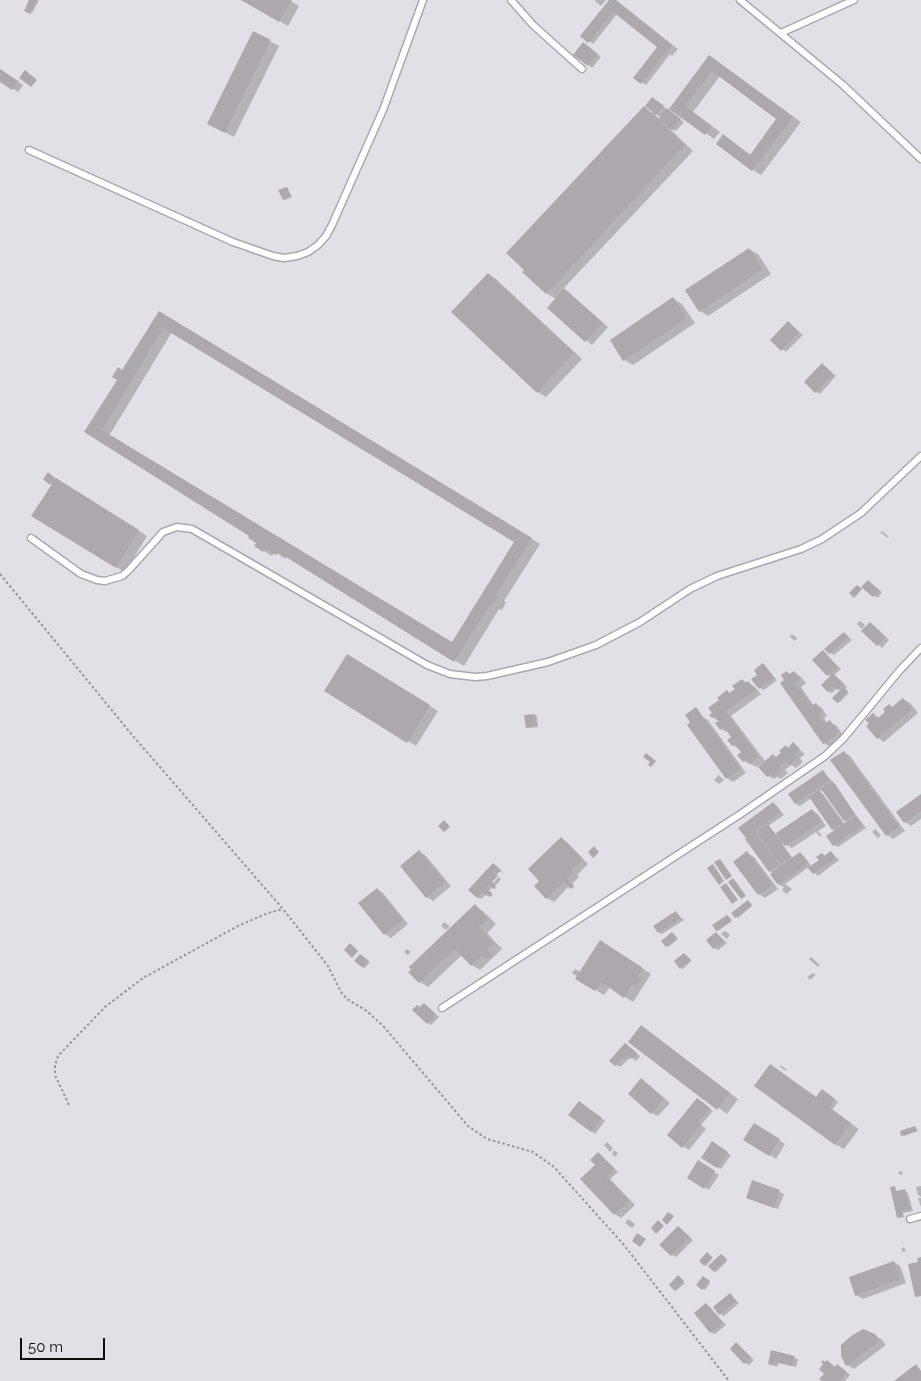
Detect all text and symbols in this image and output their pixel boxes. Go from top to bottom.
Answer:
scale bar [22,1328,108,1360]
text: 50 m [28,1338,63,1356]

